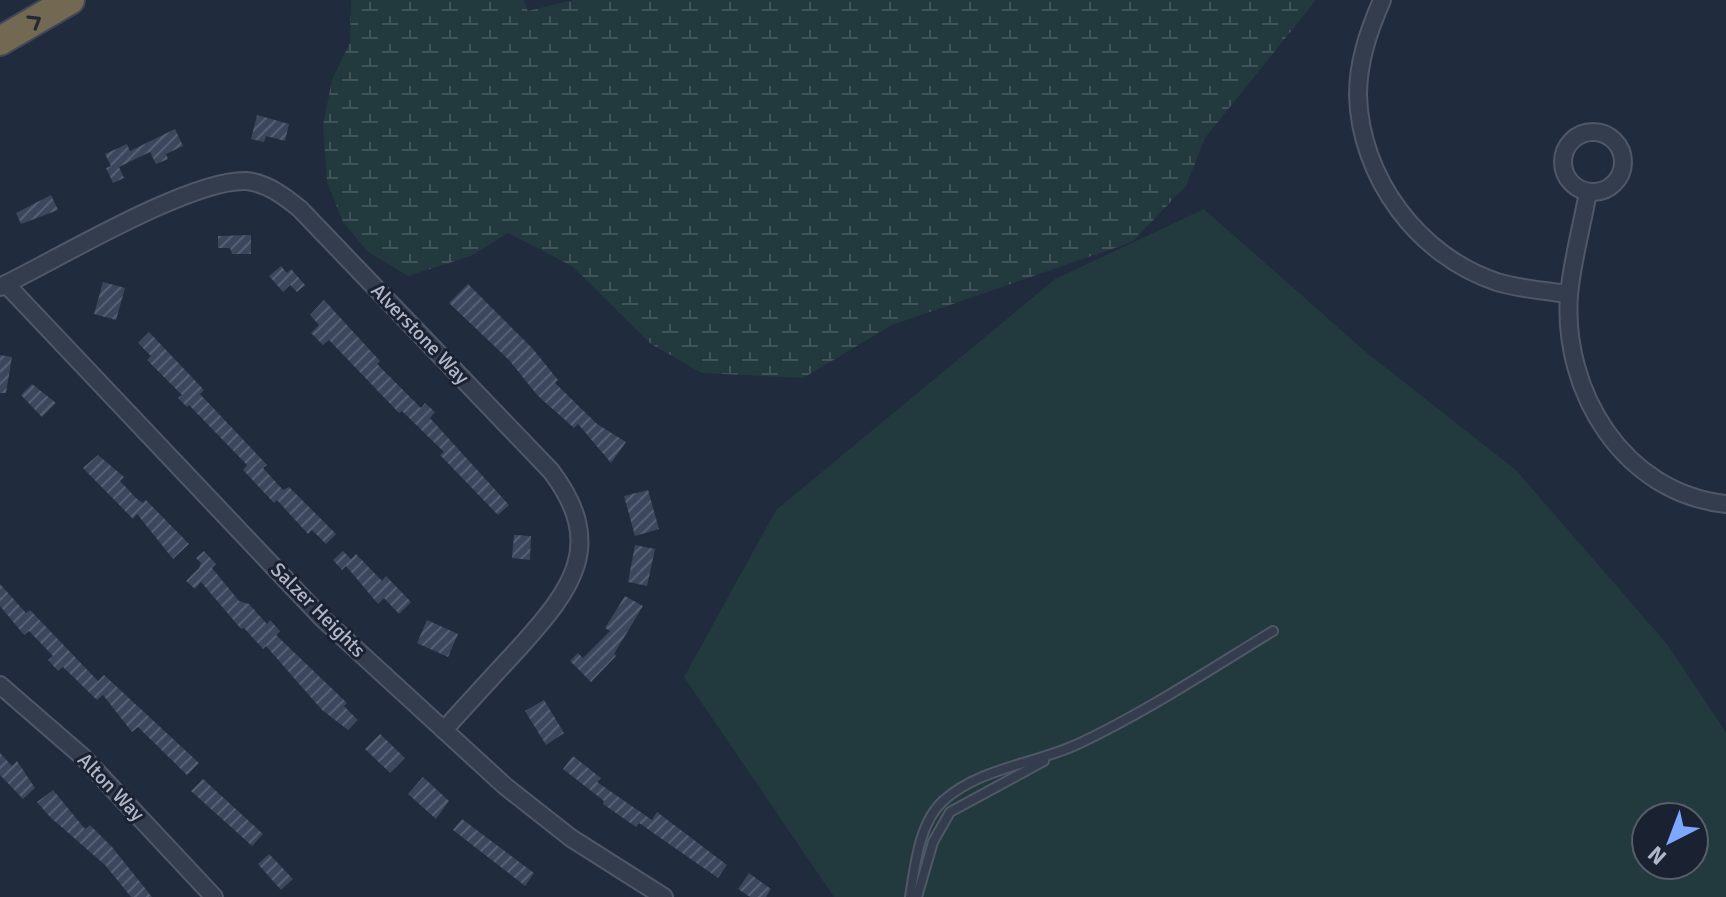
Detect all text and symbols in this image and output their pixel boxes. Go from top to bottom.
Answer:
one-way arrow [26,15,41,31]
street label: Alverstone Way [366,278,475,390]
street label: Salzer Heights [265,557,371,663]
street label: Alton Way [72,748,150,827]
north arrow [1630,801,1710,881]
text: N [1642,840,1672,871]

